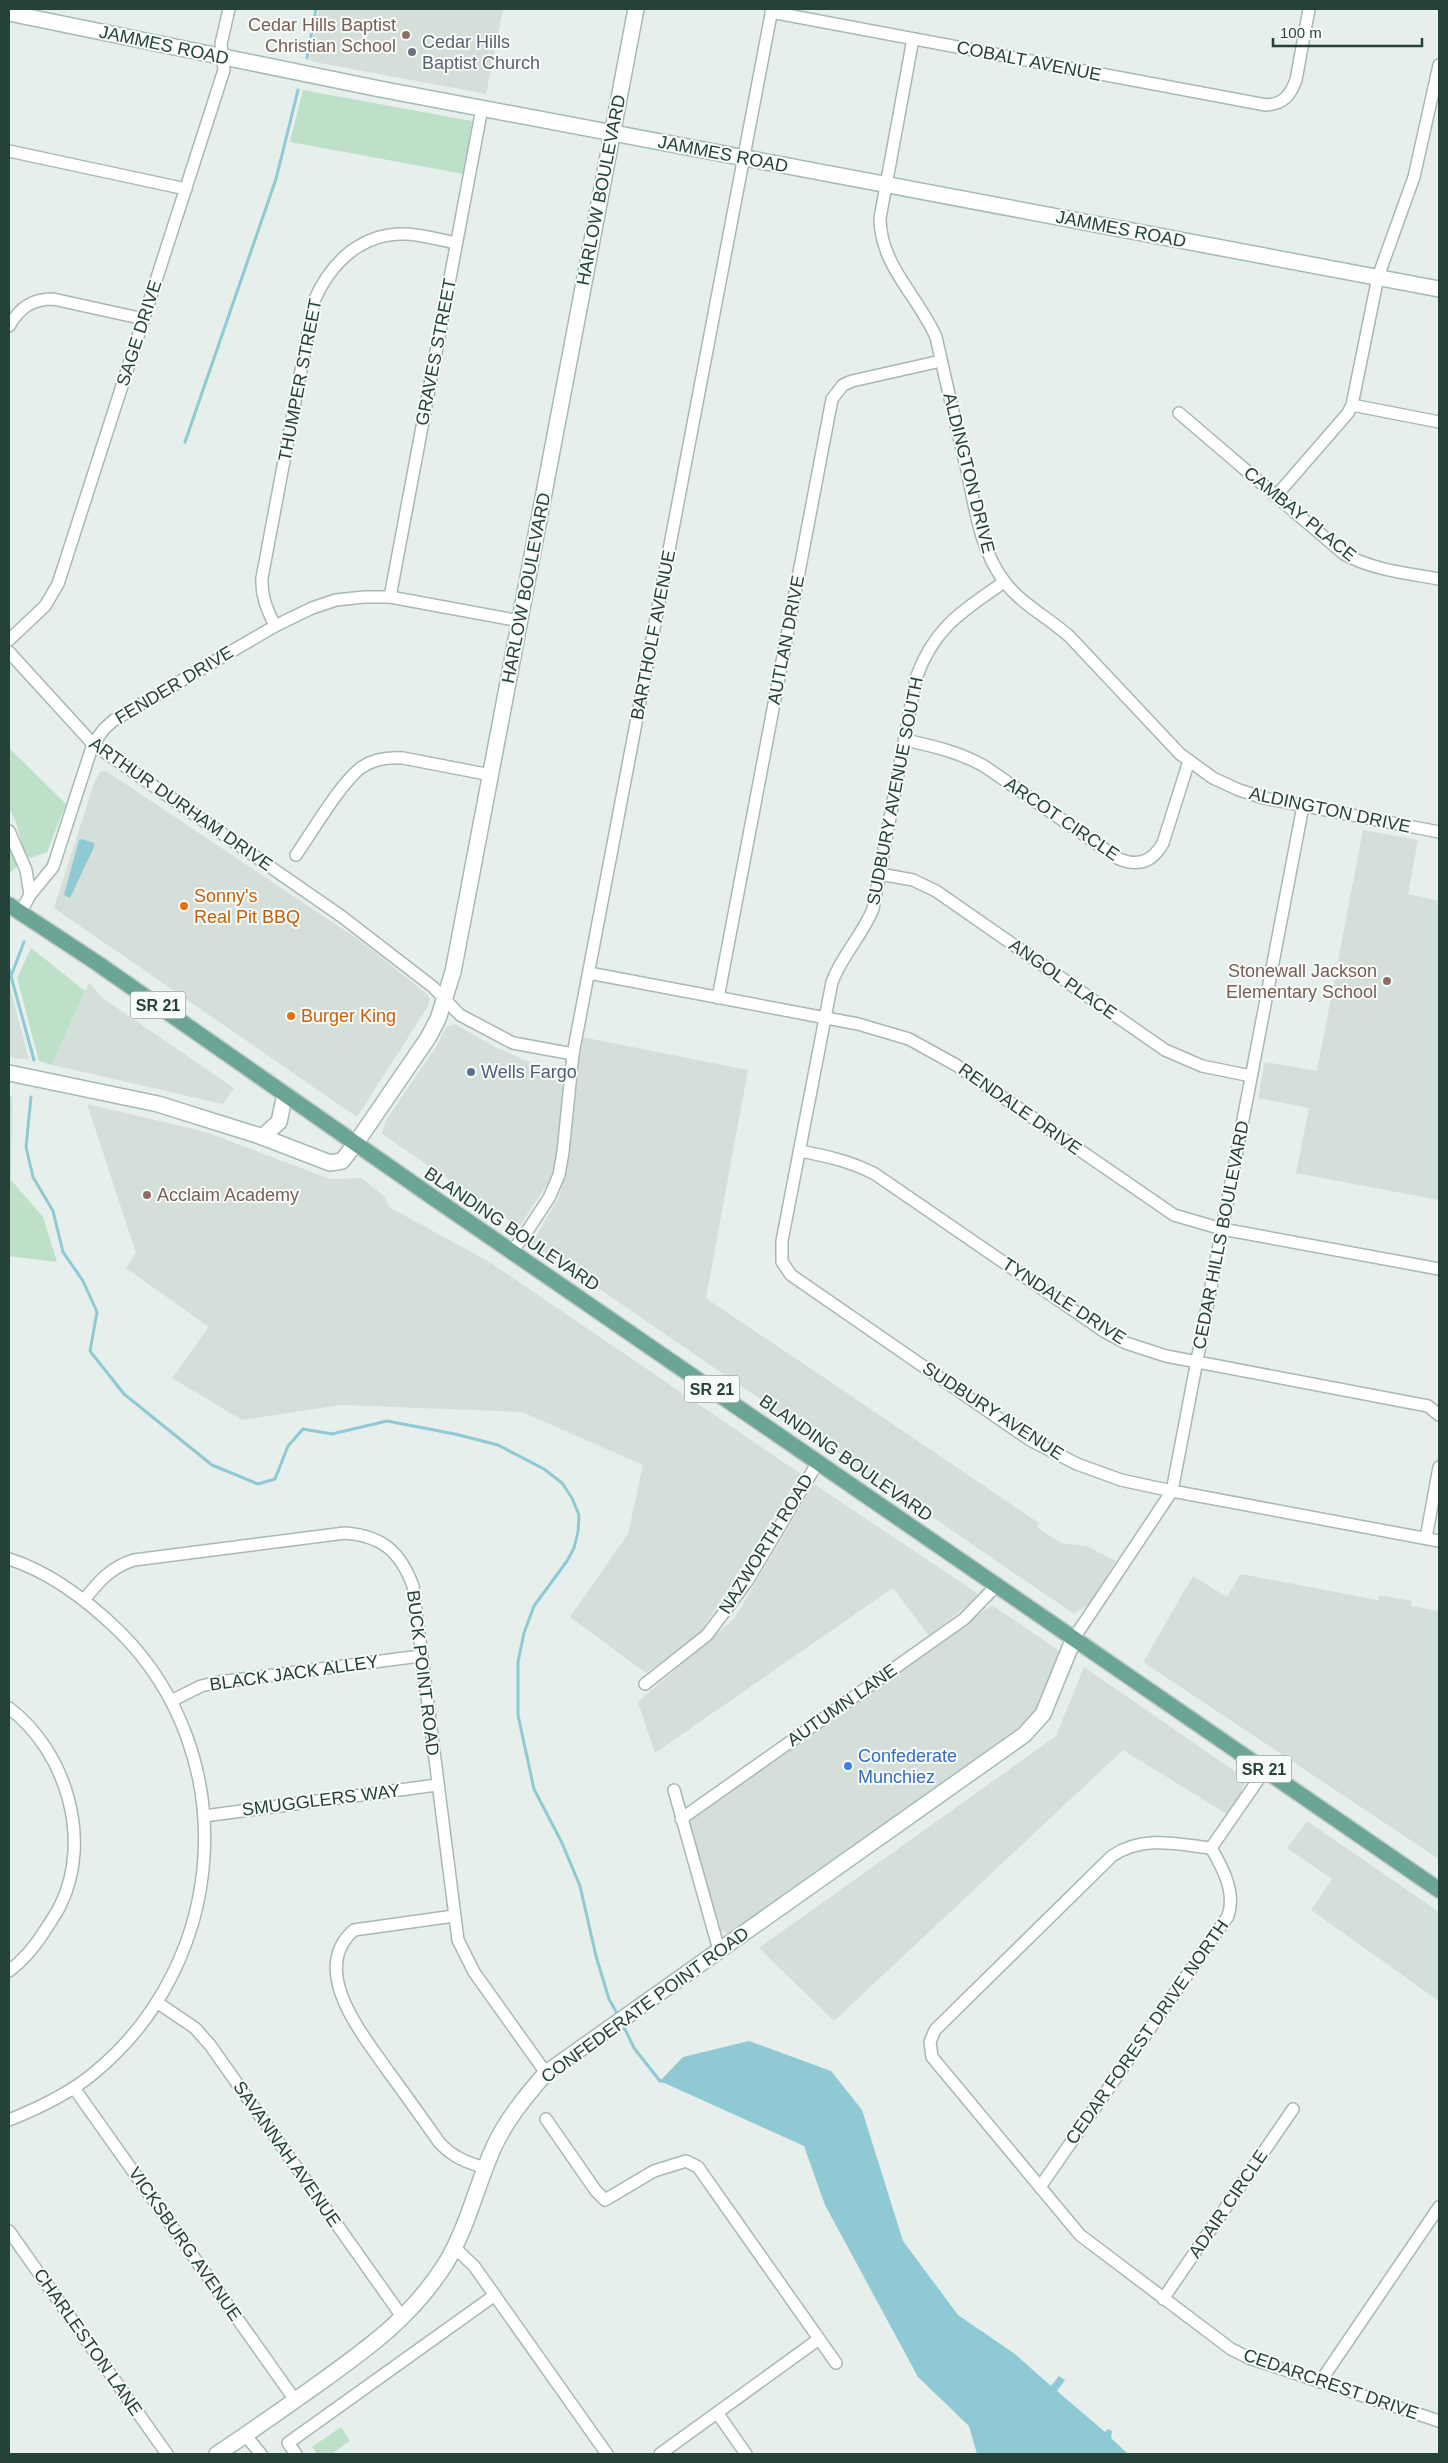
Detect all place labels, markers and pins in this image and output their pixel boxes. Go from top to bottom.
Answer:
place label: Cedar Hills Baptist Christian School [248,15,396,56]
marker: Cedar Hills Baptist Christian School [400,29,412,41]
place label: Cedar Hills Baptist Church [422,32,540,73]
marker: Cedar Hills Baptist Church [406,46,418,58]
place label: Sonny's Real Pit BBQ [194,886,300,927]
marker: Sonny's Real Pit BBQ [178,900,190,912]
place label: Stonewall Jackson Elementary School [1226,961,1377,1002]
marker: Stonewall Jackson Elementary School [1381,975,1393,987]
place label: Burger King [301,1006,396,1026]
marker: Burger King [285,1010,297,1022]
place label: Wells Fargo [481,1062,577,1082]
marker: Wells Fargo [465,1066,477,1078]
place label: Acclaim Academy [157,1185,299,1205]
marker: Acclaim Academy [141,1189,153,1201]
place label: Confederate Munchiez [858,1746,957,1787]
marker: Confederate Munchiez [842,1760,854,1772]

